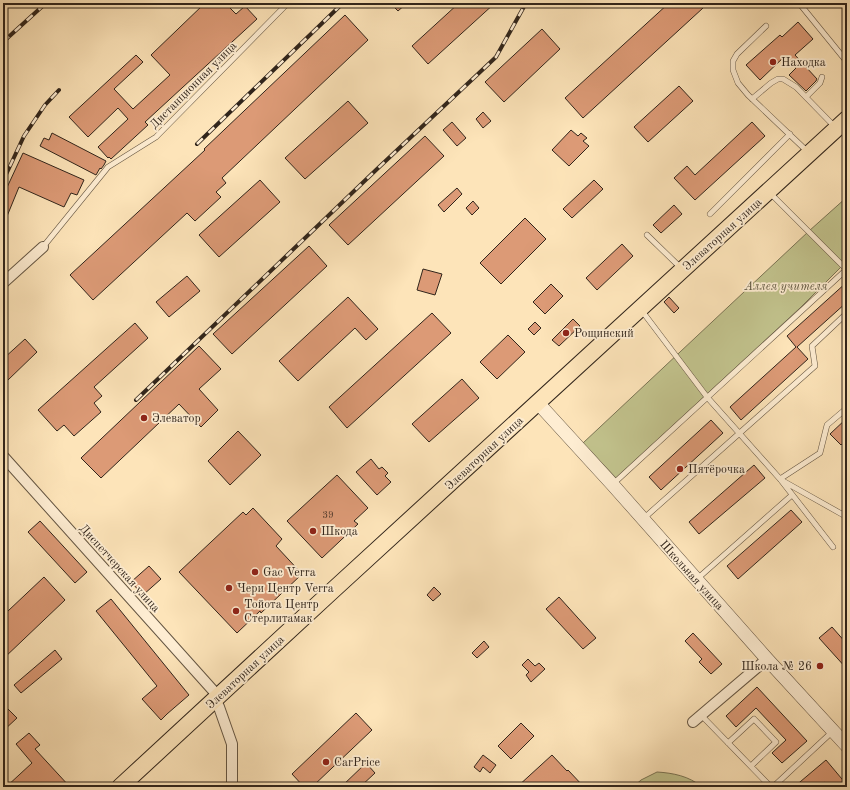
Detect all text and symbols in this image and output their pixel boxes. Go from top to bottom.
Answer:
street label: Дистанционная улица [148,40,239,131]
marker: Находка [768,57,778,67]
place label: Находка [781,57,826,69]
street label: Элеваторная улица [681,196,764,273]
park label: Аллея учителя [744,281,828,293]
marker: Рощинский [561,328,571,338]
place label: Рощинский [574,328,634,340]
marker: Элеватор [139,413,149,423]
place label: Элеватор [152,413,201,425]
street label: Элеваторная улица [443,415,526,493]
marker: Пятёрочка [675,464,685,474]
place label: Пятёрочка [688,464,745,476]
house number: 39 [322,510,334,520]
street label: Диспетчерская улица [77,522,162,615]
marker: Шкода [308,526,318,536]
place label: Шкода [321,526,358,538]
street label: Школьная улица [657,539,726,613]
marker: Gac Verra [250,567,260,577]
place label: Gac Verra [263,567,316,579]
marker: Чери Центр Verra [224,583,234,593]
place label: Чери Центр Verra [237,583,334,595]
place label: Тойота Центр Стерлитамак [244,599,319,625]
marker: Тойота Центр Стерлитамак [231,606,241,616]
street label: Элеваторная улица [204,634,287,712]
place label: Школа № 26 [741,661,812,673]
marker: Школа № 26 [815,661,825,671]
marker: CarPrice [321,757,331,767]
place label: CarPrice [334,757,380,769]

